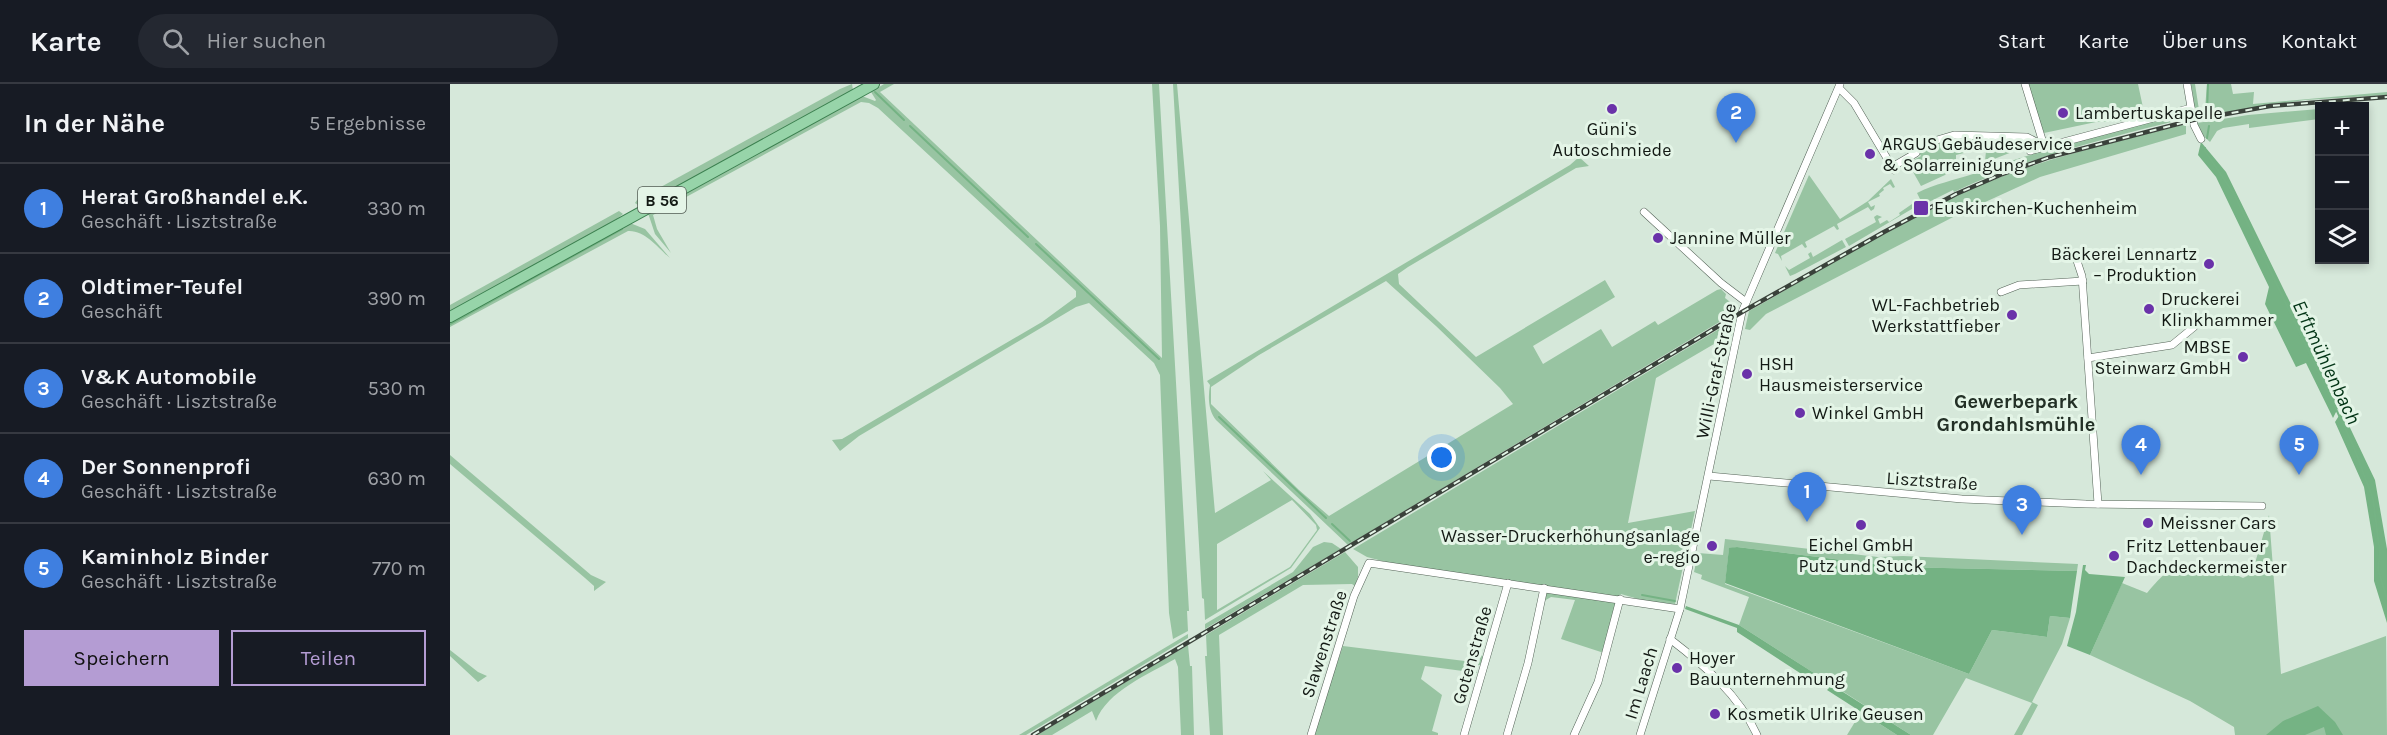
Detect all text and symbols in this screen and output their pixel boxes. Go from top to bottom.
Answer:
search box [138,14,558,68]
text: Karte [30,25,102,58]
icon: search [159,25,192,58]
text: Hier suchen [207,28,326,54]
text: Start [1998,29,2045,53]
text: Karte [2078,29,2129,53]
text: Über uns [2162,29,2248,53]
text: Kontakt [2281,29,2357,53]
pin: 2 [1716,94,1756,143]
marker: Güni's Autoschmiede [1605,102,1619,116]
place label: Lambertuskapelle [2075,102,2223,124]
map controls [2315,102,2369,264]
button: + [2315,102,2369,156]
marker: Lambertuskapelle [2056,106,2070,120]
text: In der Nähe [24,108,165,139]
text: 5 Ergebnisse [309,112,426,135]
place label: Güni's Autoschmiede [1553,118,1671,161]
place label: ARGUS Gebäudeservice & Solarreinigung [1882,133,2072,176]
marker: ARGUS Gebäudeservice & Solarreinigung [1863,147,1877,161]
button: − [2315,156,2369,210]
text: Herat Großhandel e.K. [81,184,307,210]
road number: B 56 [638,187,686,213]
text: 1 [40,197,47,220]
text: 330 m [367,197,426,220]
place label: Euskirchen-Kuchenheim [1934,197,2137,219]
marker: Euskirchen-Kuchenheim [1912,199,1930,217]
text: Geschäft · Lisztstraße [81,210,277,233]
button: layers [2315,210,2369,264]
place label: Jannine Müller [1670,227,1791,249]
marker: Jannine Müller [1651,231,1665,245]
place label: Bäckerei Lennartz – Produktion [2051,243,2197,286]
marker: Bäckerei Lennartz – Produktion [2202,257,2216,271]
text: Oldtimer-Teufel [81,274,243,300]
text: 2 [37,287,50,310]
text: 390 m [367,287,426,310]
place label: Druckerei Klinkhammer [2161,288,2274,331]
place label: WL-Fachbetrieb Werkstattfieber [1872,294,2000,337]
water label: Erftmühlenbach [2288,296,2365,428]
text: Geschäft [81,300,162,323]
street label: Willi-Graf-Straße [1691,301,1741,441]
marker: Druckerei Klinkhammer [2142,302,2156,316]
marker: WL-Fachbetrieb Werkstattfieber [2005,308,2019,322]
place label: MBSE Steinwarz GmbH [2094,336,2231,379]
marker: MBSE Steinwarz GmbH [2236,350,2250,364]
place label: HSH Hausmeisterservice [1759,353,1923,396]
text: V&K Automobile [81,364,257,390]
marker: HSH Hausmeisterservice [1740,367,1754,381]
text: 3 [37,377,50,400]
text: 530 m [368,377,426,400]
text: Geschäft · Lisztstraße [81,390,277,413]
district label: Gewerbepark Grondahlsmühle [1937,390,2095,436]
place label: Winkel GmbH [1812,402,1924,424]
marker: Winkel GmbH [1793,406,1807,420]
pin: 4 [2122,426,2160,475]
pin: 5 [2280,426,2318,475]
your location [1427,443,1456,472]
text: Der Sonnenprofi [81,454,251,480]
text: 4 [38,467,49,490]
text: 630 m [367,467,426,490]
street label: Lisztstraße [1886,467,1978,495]
pin: 1 [1788,472,1826,522]
text: Geschäft · Lisztstraße [81,480,277,503]
pin: 3 [2002,486,2042,535]
place label: Meissner Cars [2160,512,2277,534]
marker: Meissner Cars [2141,516,2155,530]
marker: Eichel GmbH Putz und Stuck [1854,518,1868,532]
place label: Wasser-Druckerhöhungsanlage e-regio [1441,525,1700,568]
place label: Eichel GmbH Putz und Stuck [1798,534,1924,577]
place label: Fritz Lettenbauer Dachdeckermeister [2126,535,2287,578]
marker: Wasser-Druckerhöhungsanlage e-regio [1705,539,1719,553]
text: Kaminholz Binder [81,544,268,570]
marker: Fritz Lettenbauer Dachdeckermeister [2107,549,2121,563]
text: 5 [38,557,49,580]
text: 770 m [372,557,426,580]
text: Geschäft · Lisztstraße [81,570,277,593]
street label: Slawenstraße [1296,587,1352,701]
street label: Gotenstraße [1447,603,1497,707]
button: Speichern [24,630,219,686]
button: Teilen [231,630,426,686]
street label: Im Laach [1620,644,1662,722]
place label: Hoyer Bauunternehmung [1689,647,1845,690]
marker: Hoyer Bauunternehmung [1670,661,1684,675]
place label: Kosmetik Ulrike Geusen [1727,703,1924,725]
marker: Kosmetik Ulrike Geusen [1708,707,1722,721]

